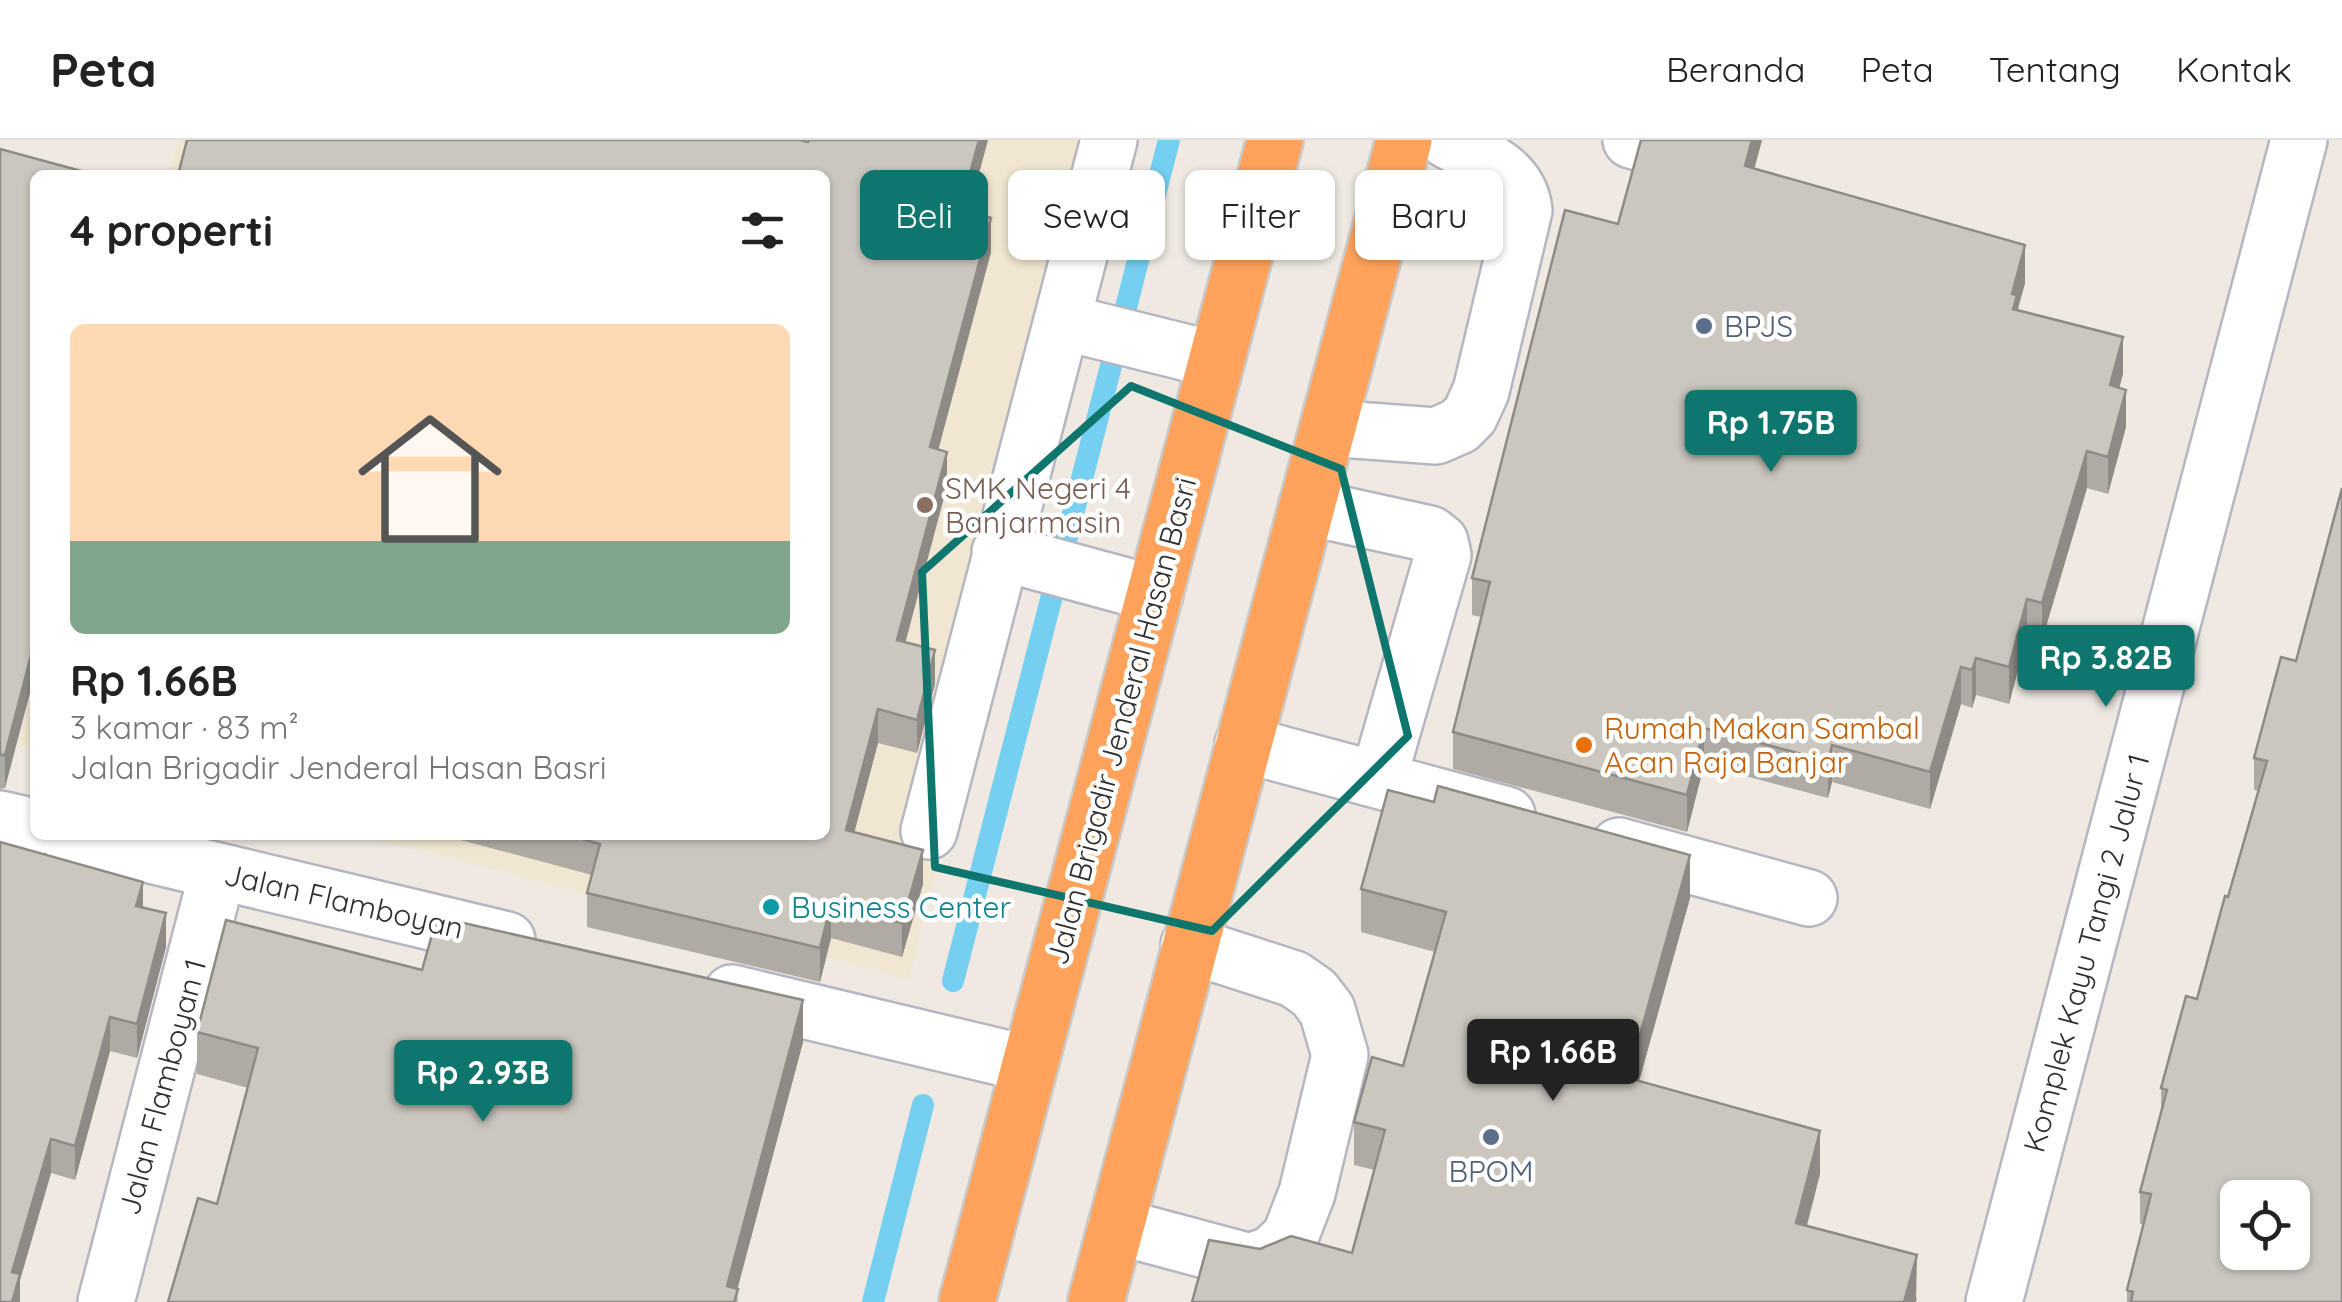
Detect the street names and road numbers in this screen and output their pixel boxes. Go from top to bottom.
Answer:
street label: Jalan Brigadir Jenderal Hasan Basri [1038,473,1204,969]
street label: Komplek Kayu Tangi 2 Jalur 1 [2015,750,2157,1156]
street label: Jalan Flamboyan [221,855,467,947]
street label: Jalan Flamboyan 1 [110,955,214,1219]

